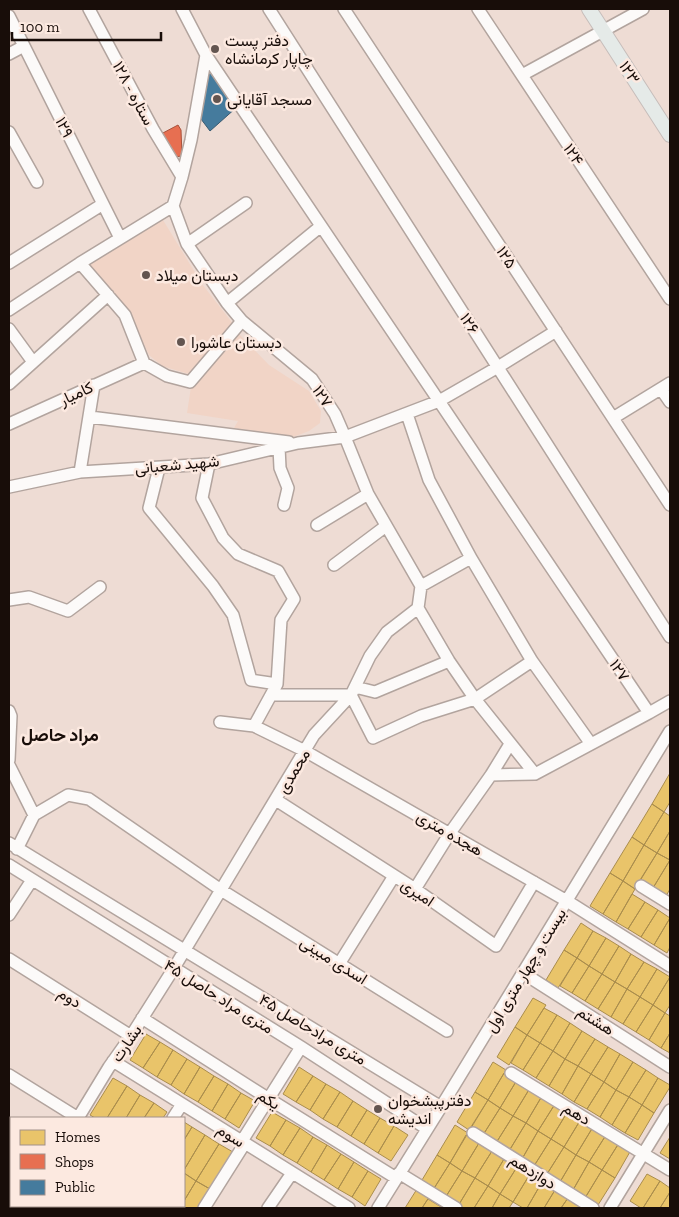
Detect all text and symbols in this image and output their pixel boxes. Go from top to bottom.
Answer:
scale bar [12,10,161,42]
text: 100 m [20,18,59,36]
place label: دفتر پست چاپار کرمانشاه [225,31,313,70]
marker: دفتر پست چاپار کرمانشاه [209,43,221,55]
street label: ۱۲۳ [615,57,644,87]
street label: ۱۲۸ - ستاره [108,58,158,129]
place label: مسجد آقایانی [227,90,312,110]
marker: مسجد آقایانی [211,93,223,105]
street label: ۱۲۹ [51,114,78,141]
street label: ۱۲۴ [560,140,588,169]
street label: ۱۲۵ [493,243,521,272]
place label: دبستان میلاد [156,266,238,285]
marker: دبستان میلاد [140,269,152,281]
street label: ۱۲۶ [456,309,483,337]
place label: دبستان عاشورا [191,333,282,353]
marker: دبستان عاشورا [175,336,187,348]
street label: کامیار [55,377,97,411]
street label: ۱۲۷ [308,382,337,411]
street label: شهید شعبانی [134,451,220,479]
street label: ۱۲۷ [605,656,634,685]
district label: مراد حاصل [21,724,99,746]
street label: محمدی [273,746,315,797]
street label: هجده متری [413,807,486,861]
street label: امیری [397,874,438,911]
street label: بیست و چهار متری اول [481,905,572,1037]
street label: اسدی مبینی [296,932,371,989]
street label: ۴۵ متری مراد حاصل [160,955,277,1039]
street label: دوم [54,983,85,1013]
street label: ۴۵ متری مرادحاصل [255,990,370,1070]
street label: هشتم [573,1002,618,1040]
street label: بشارت [107,1021,146,1066]
street label: یکم [253,1085,284,1115]
place label: دفترپبشخوان اندیشه [388,1091,471,1128]
street label: دهم [559,1098,594,1130]
marker: دفترپبشخوان اندیشه [372,1103,384,1115]
legend [10,1117,185,1207]
street label: سوم [213,1120,248,1152]
text: Homes [55,1128,100,1146]
street label: دوازدهم [505,1150,560,1194]
text: Shops [55,1153,94,1171]
text: Public [55,1178,95,1196]

